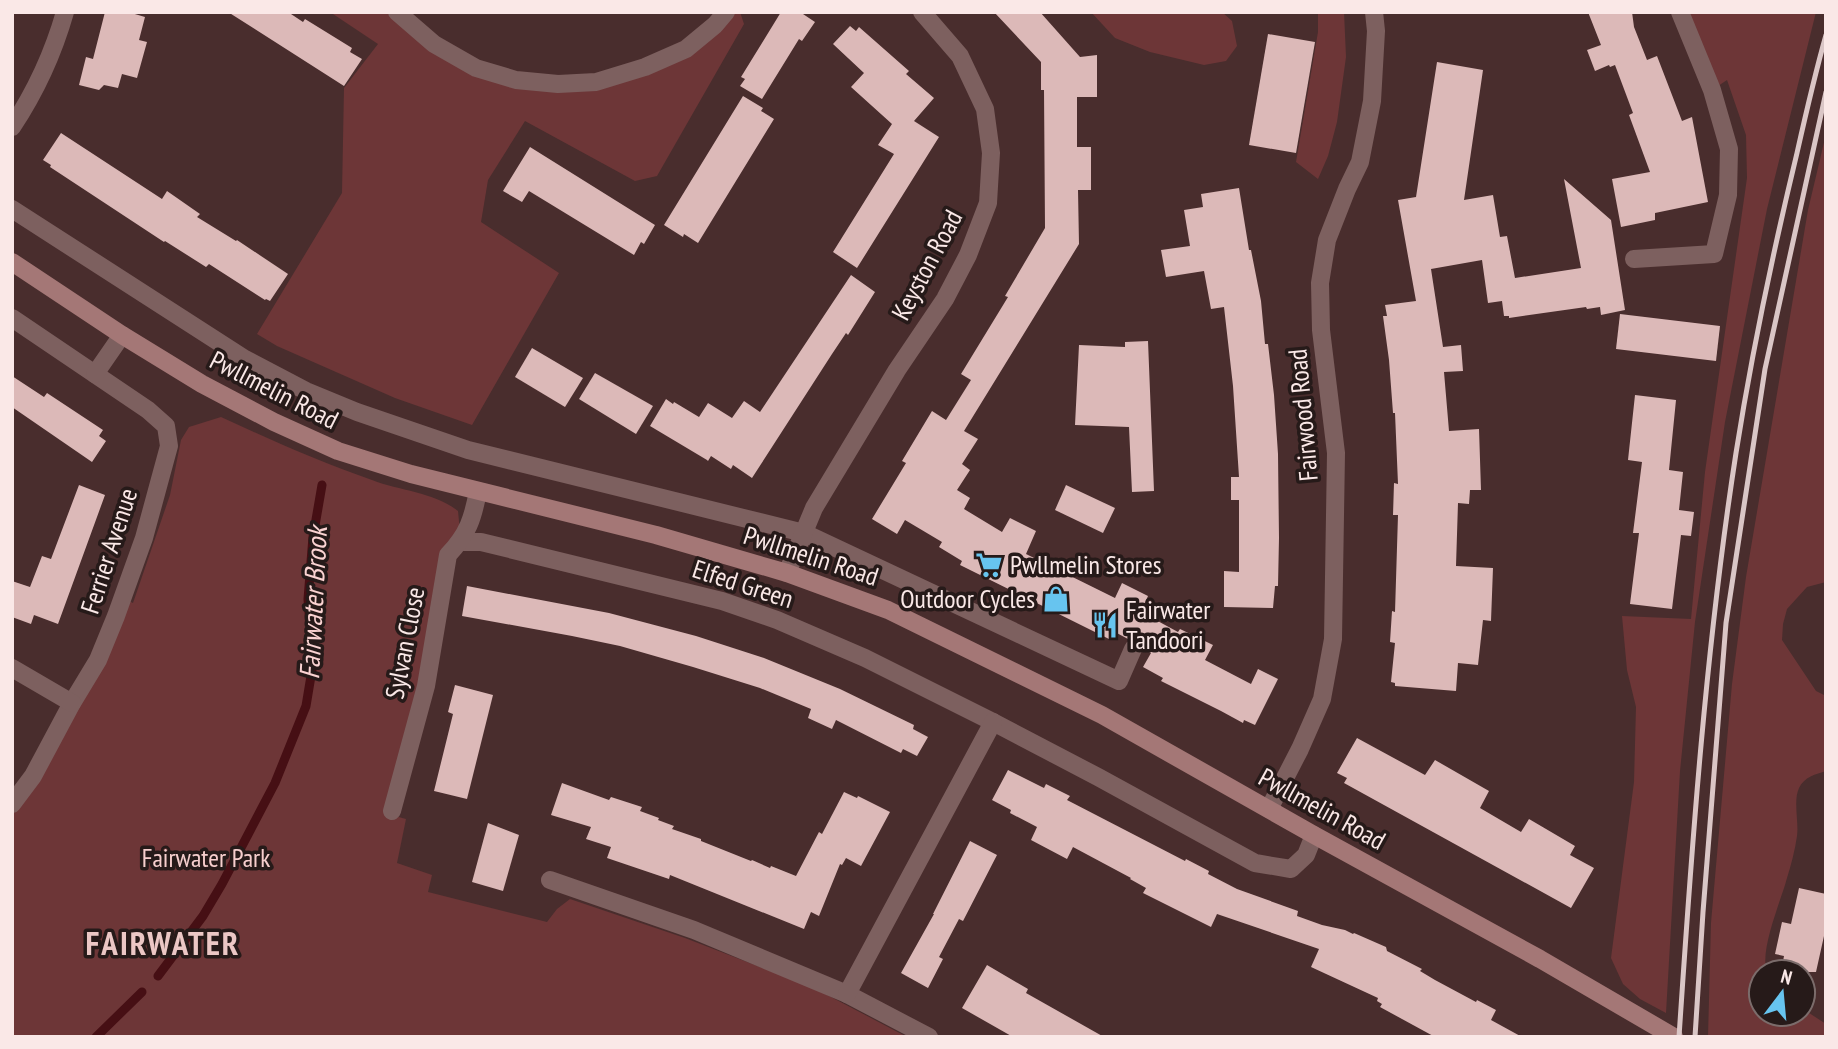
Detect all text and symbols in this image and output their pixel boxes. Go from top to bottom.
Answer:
street label: Keyston Road [884,204,969,326]
street label: Pwllmelin Road [204,343,344,436]
street label: Fairwood Road [1280,348,1325,483]
street label: Ferrier Avenue [73,484,144,618]
street label: Pwllmelin Road [740,518,883,593]
water label: Fairwater Brook [290,523,335,680]
place label: Pwllmelin Stores [1010,548,1161,581]
supermarket icon: Pwllmelin Stores [974,550,1004,580]
street label: Elfed Green [689,552,798,615]
place label: Outdoor Cycles [900,582,1035,615]
street label: Sylvan Close [378,584,431,702]
shop icon: Outdoor Cycles [1041,584,1071,614]
place label: Fairwater Tandoori [1126,593,1210,656]
restaurant icon: Fairwater Tandoori [1090,610,1120,640]
street label: Pwllmelin Road [1253,760,1391,857]
park label: Fairwater Park [142,841,270,874]
district label: FAIRWATER [86,921,240,964]
north arrow [1747,958,1817,1028]
text: N [1778,964,1795,990]

